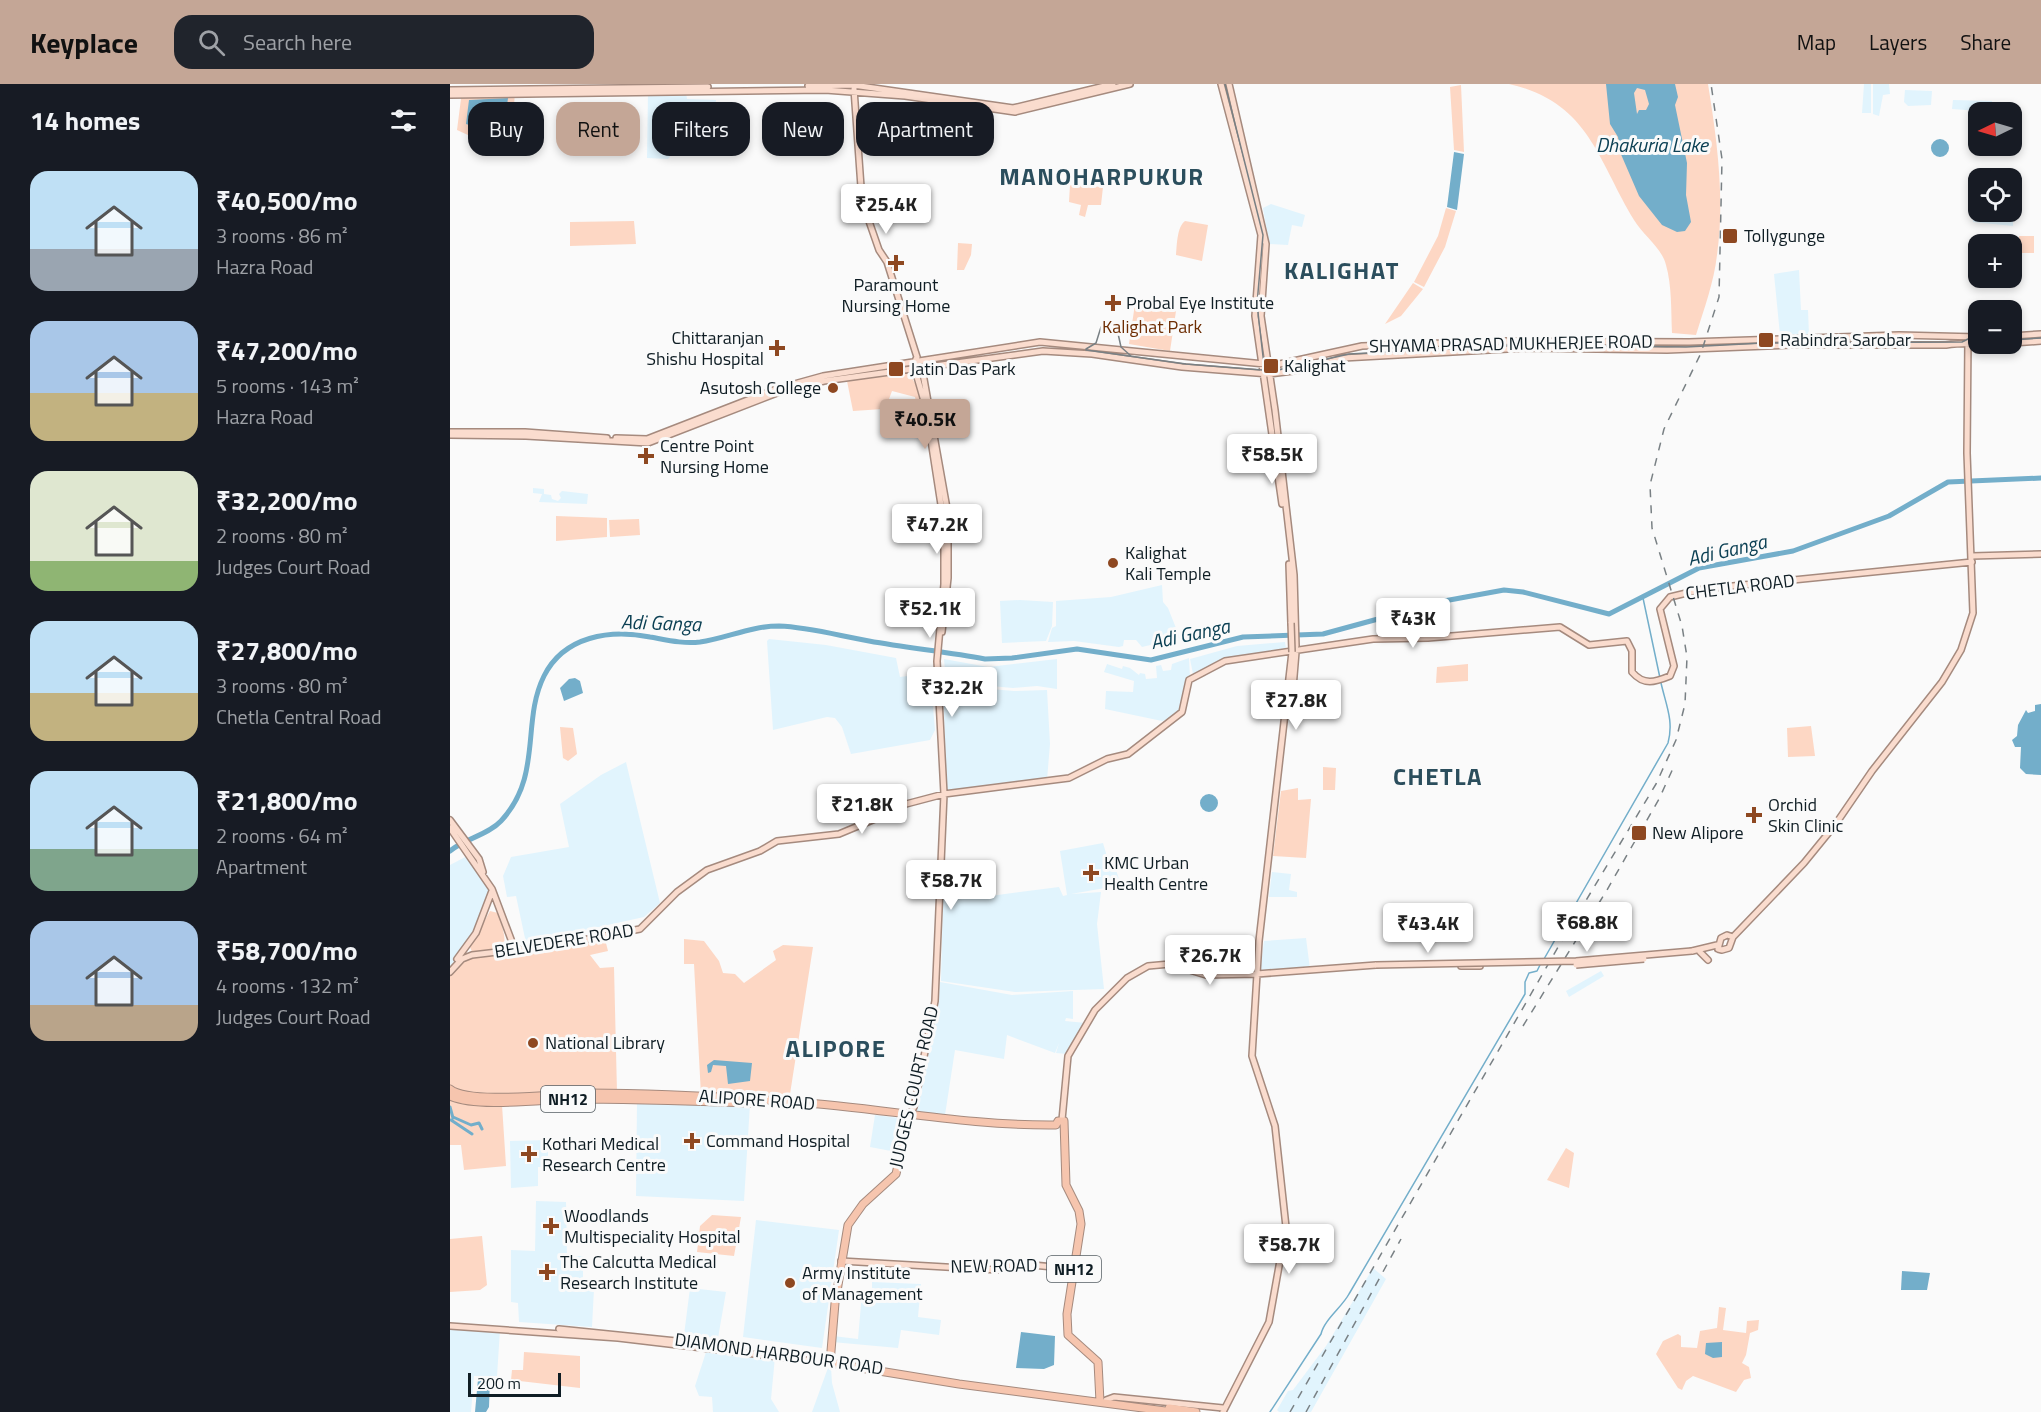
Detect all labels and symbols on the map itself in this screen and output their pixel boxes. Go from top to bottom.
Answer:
north arrow [1968,102,2022,156]
water label: Dhakuria Lake [1596,129,1710,160]
district label: MANOHARPUKUR [999,158,1205,194]
pin: ₹25.4K [837,184,935,235]
place label: Tollygunge [1744,222,1825,249]
marker: Tollygunge [1721,227,1739,245]
district label: KALIGHAT [1284,252,1400,288]
marker: Paramount Nursing Home [887,254,905,272]
place label: Paramount Nursing Home [842,271,950,319]
place label: Probal Eye Institute [1126,289,1274,316]
marker: Probal Eye Institute [1104,294,1122,312]
park label: Kalighat Park [1102,313,1202,340]
place label: Chittaranjan Shishu Hospital [646,324,764,372]
place label: Rabindra Sarobar [1780,326,1911,353]
street label: SHYAMA PRASAD MUKHERJEE ROAD [1369,328,1653,359]
marker: Rabindra Sarobar [1757,331,1775,349]
marker: Chittaranjan Shishu Hospital [768,339,786,357]
place label: Kalighat [1284,352,1346,379]
place label: Jatin Das Park [910,355,1016,382]
marker: Kalighat [1262,357,1280,375]
marker: Jatin Das Park [887,360,905,378]
place label: Asutosh College [700,374,821,401]
marker: Asutosh College [826,381,840,395]
pin: ₹40.5K [876,399,974,450]
place label: Centre Point Nursing Home [660,432,769,480]
pin: ₹58.5K [1223,434,1321,485]
marker: Centre Point Nursing Home [637,447,655,465]
pin: ₹47.2K [888,504,986,555]
water label: Adi Ganga [1684,525,1770,574]
place label: Kalighat Kali Temple [1125,539,1211,587]
marker: Kalighat Kali Temple [1106,556,1120,570]
street label: CHETLA ROAD [1684,566,1796,607]
pin: ₹52.1K [881,588,979,639]
pin: ₹43K [1377,598,1449,649]
water label: Adi Ganga [620,606,703,639]
water label: Adi Ganga [1147,610,1233,657]
pin: ₹32.2K [903,667,1001,718]
pin: ₹27.8K [1247,680,1345,731]
district label: CHETLA [1393,758,1483,794]
pin: ₹21.8K [813,784,911,835]
place label: Orchid Skin Clinic [1768,791,1843,839]
marker: Orchid Skin Clinic [1745,806,1763,824]
place label: New Alipore [1652,819,1744,846]
marker: New Alipore [1630,824,1648,842]
place label: KMC Urban Health Centre [1104,849,1208,897]
pin: ₹58.7K [902,860,1000,911]
marker: KMC Urban Health Centre [1082,864,1100,882]
pin: ₹68.8K [1538,902,1636,953]
pin: ₹43.4K [1379,903,1477,954]
street label: BELVEDERE ROAD [492,916,636,965]
pin: ₹26.7K [1161,935,1259,986]
street label: JUDGES COURT ROAD [882,1003,945,1171]
place label: National Library [545,1029,665,1056]
district label: ALIPORE [785,1030,887,1066]
marker: National Library [526,1036,540,1050]
street label: ALIPORE ROAD [698,1082,816,1117]
road number: NH12 [541,1086,595,1112]
place label: Command Hospital [706,1127,850,1154]
place label: Kothari Medical Research Centre [542,1130,666,1178]
marker: Command Hospital [683,1132,701,1150]
marker: Kothari Medical Research Centre [520,1145,538,1163]
place label: Woodlands Multispeciality Hospital [564,1202,741,1250]
marker: Woodlands Multispeciality Hospital [542,1217,560,1235]
pin: ₹58.7K [1240,1224,1338,1275]
place label: The Calcutta Medical Research Institute [560,1248,717,1296]
street label: NEW ROAD [950,1251,1038,1280]
road number: NH12 [1047,1256,1101,1282]
place label: Army Institute of Management [802,1259,923,1307]
marker: The Calcutta Medical Research Institute [538,1263,556,1281]
marker: Army Institute of Management [783,1276,797,1290]
street label: DIAMOND HARBOUR ROAD [673,1326,885,1381]
scale bar [468,1370,561,1398]

